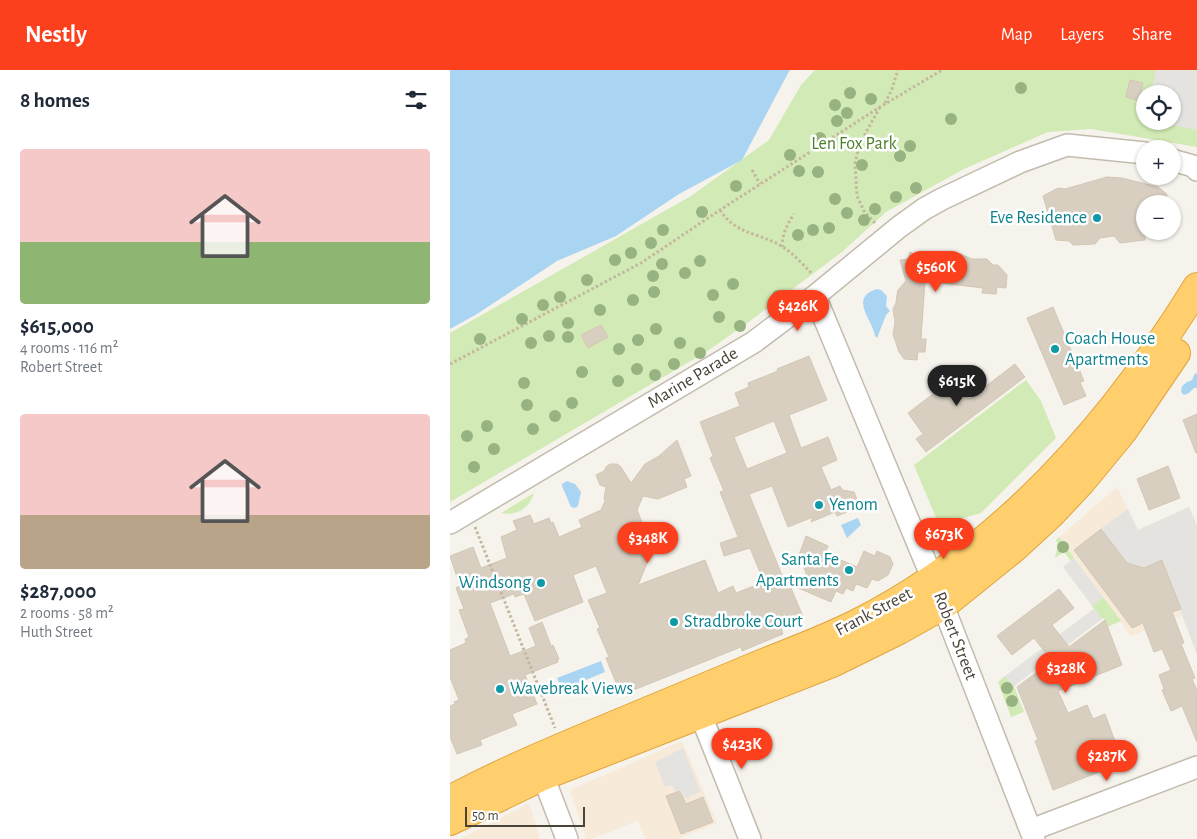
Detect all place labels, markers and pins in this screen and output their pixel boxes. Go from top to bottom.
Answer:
place label: Eve Residence [989,209,1087,227]
marker: Eve Residence [1091,212,1103,224]
pin: $560K [901,250,971,293]
pin: $426K [763,290,833,332]
place label: Coach House Apartments [1065,330,1155,369]
marker: Coach House Apartments [1049,343,1061,355]
pin: $615K [922,364,992,407]
place label: Yenom [829,496,878,514]
marker: Yenom [813,499,825,511]
pin: $673K [909,518,979,560]
pin: $348K [613,522,683,564]
place label: Santa Fe Apartments [756,551,839,590]
marker: Santa Fe Apartments [843,564,855,576]
place label: Windsong [459,574,531,592]
marker: Windsong [535,577,547,589]
place label: Stradbroke Court [684,613,803,631]
marker: Stradbroke Court [668,616,680,628]
pin: $328K [1031,652,1101,694]
place label: Wavebreak Views [510,680,633,698]
marker: Wavebreak Views [494,683,506,695]
pin: $423K [707,728,777,770]
pin: $287K [1072,740,1142,782]

